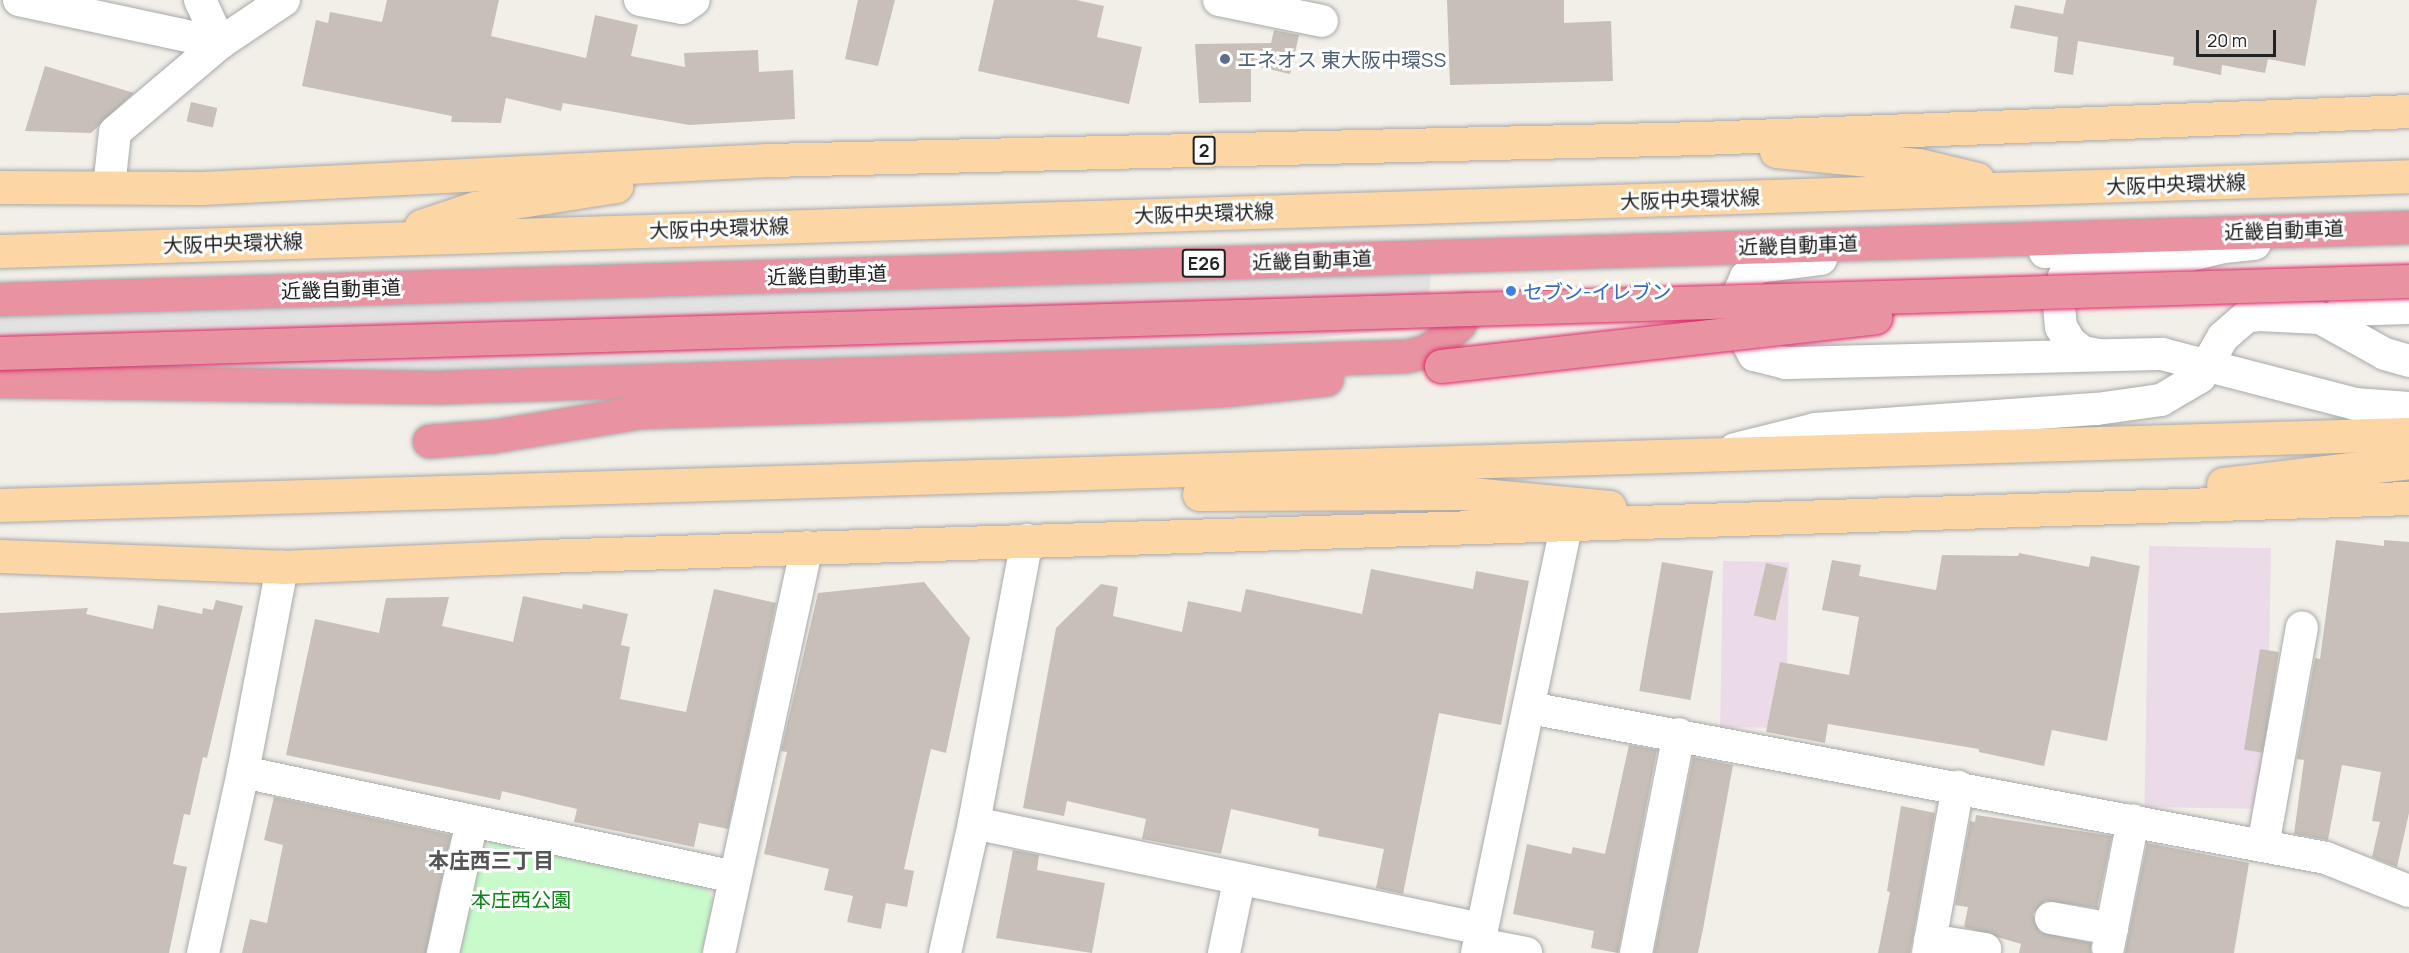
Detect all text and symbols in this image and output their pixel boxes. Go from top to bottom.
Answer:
scale bar [2199,18,2278,56]
text: 20 m [2207,28,2247,52]
place label: エネオス 東大阪中環SS [1237,47,1446,71]
marker: エネオス 東大阪中環SS [1218,52,1232,66]
road number: 2 [1192,135,1216,165]
street label: 大阪中央環状線 [2106,170,2246,198]
street label: 大阪中央環状線 [1620,185,1760,213]
street label: 大阪中央環状線 [1134,199,1274,227]
street label: 大阪中央環状線 [649,214,789,242]
street label: 近畿自動車道 [2224,216,2344,244]
street label: 大阪中央環状線 [163,229,303,257]
street label: 近畿自動車道 [1738,231,1858,259]
street label: 近畿自動車道 [1252,246,1372,274]
road number: E26 [1182,248,1226,278]
street label: 近畿自動車道 [767,261,887,289]
street label: 近畿自動車道 [281,275,401,303]
place label: セブン-イレブン [1523,279,1671,303]
marker: セブン-イレブン [1504,284,1518,298]
district label: 本庄西三丁目 [428,847,554,873]
park label: 本庄西公園 [471,887,571,911]

